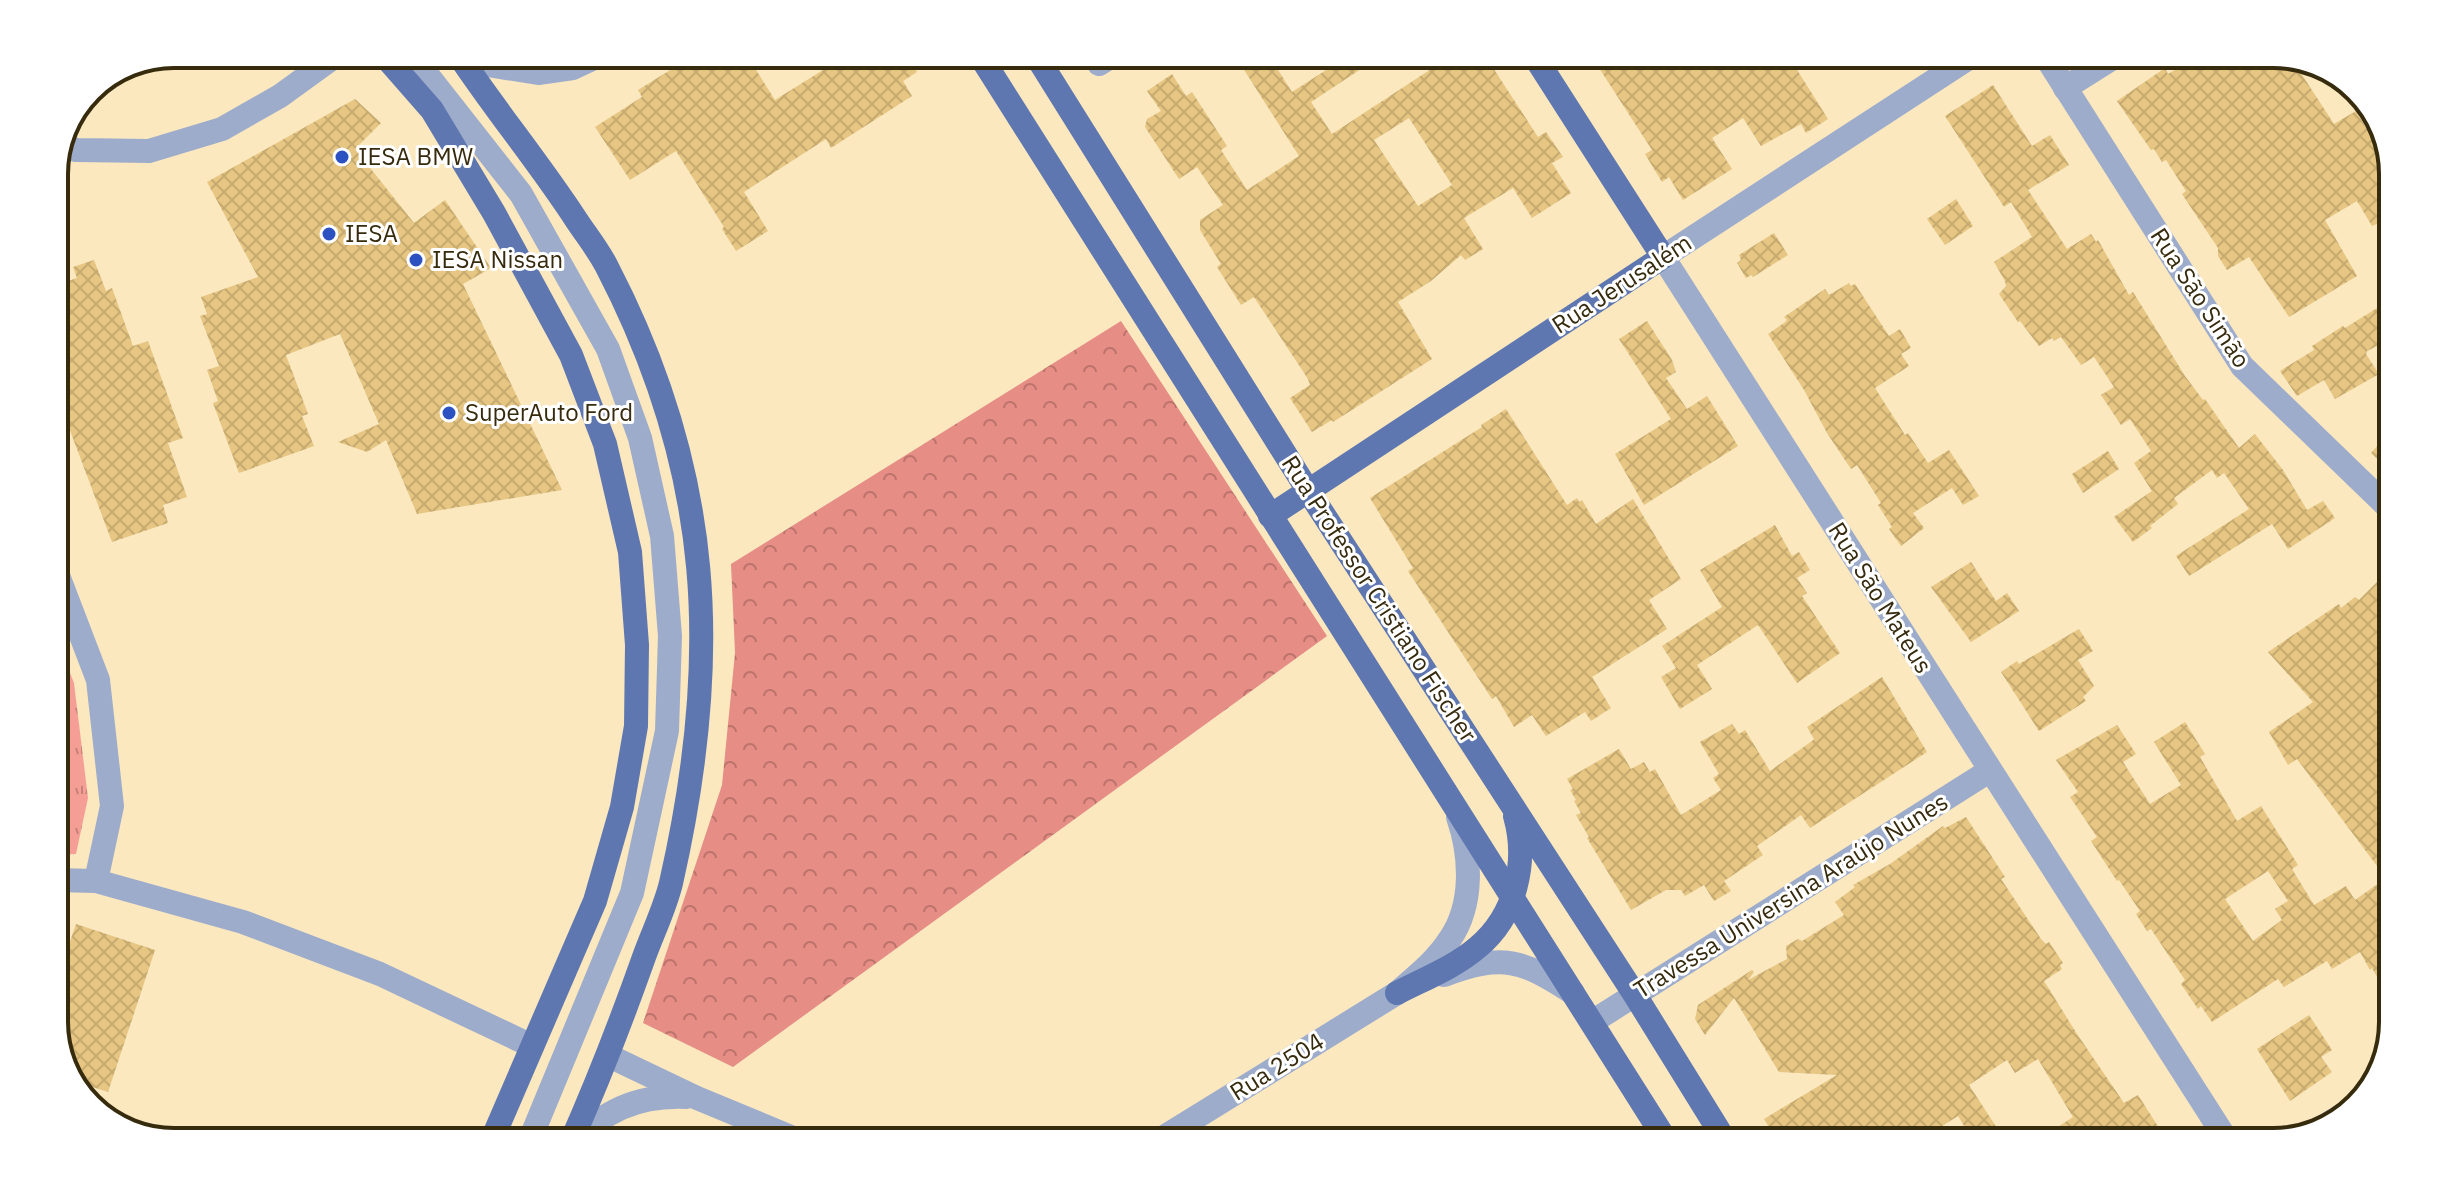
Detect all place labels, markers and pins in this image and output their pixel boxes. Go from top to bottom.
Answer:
place label: IESA BMW [358,140,473,172]
marker: IESA BMW [333,148,351,166]
place label: IESA [345,217,398,249]
marker: IESA [320,225,338,243]
place label: IESA Nissan [432,243,563,275]
marker: IESA Nissan [407,251,425,269]
place label: SuperAuto Ford [465,396,633,428]
marker: SuperAuto Ford [440,404,458,422]

